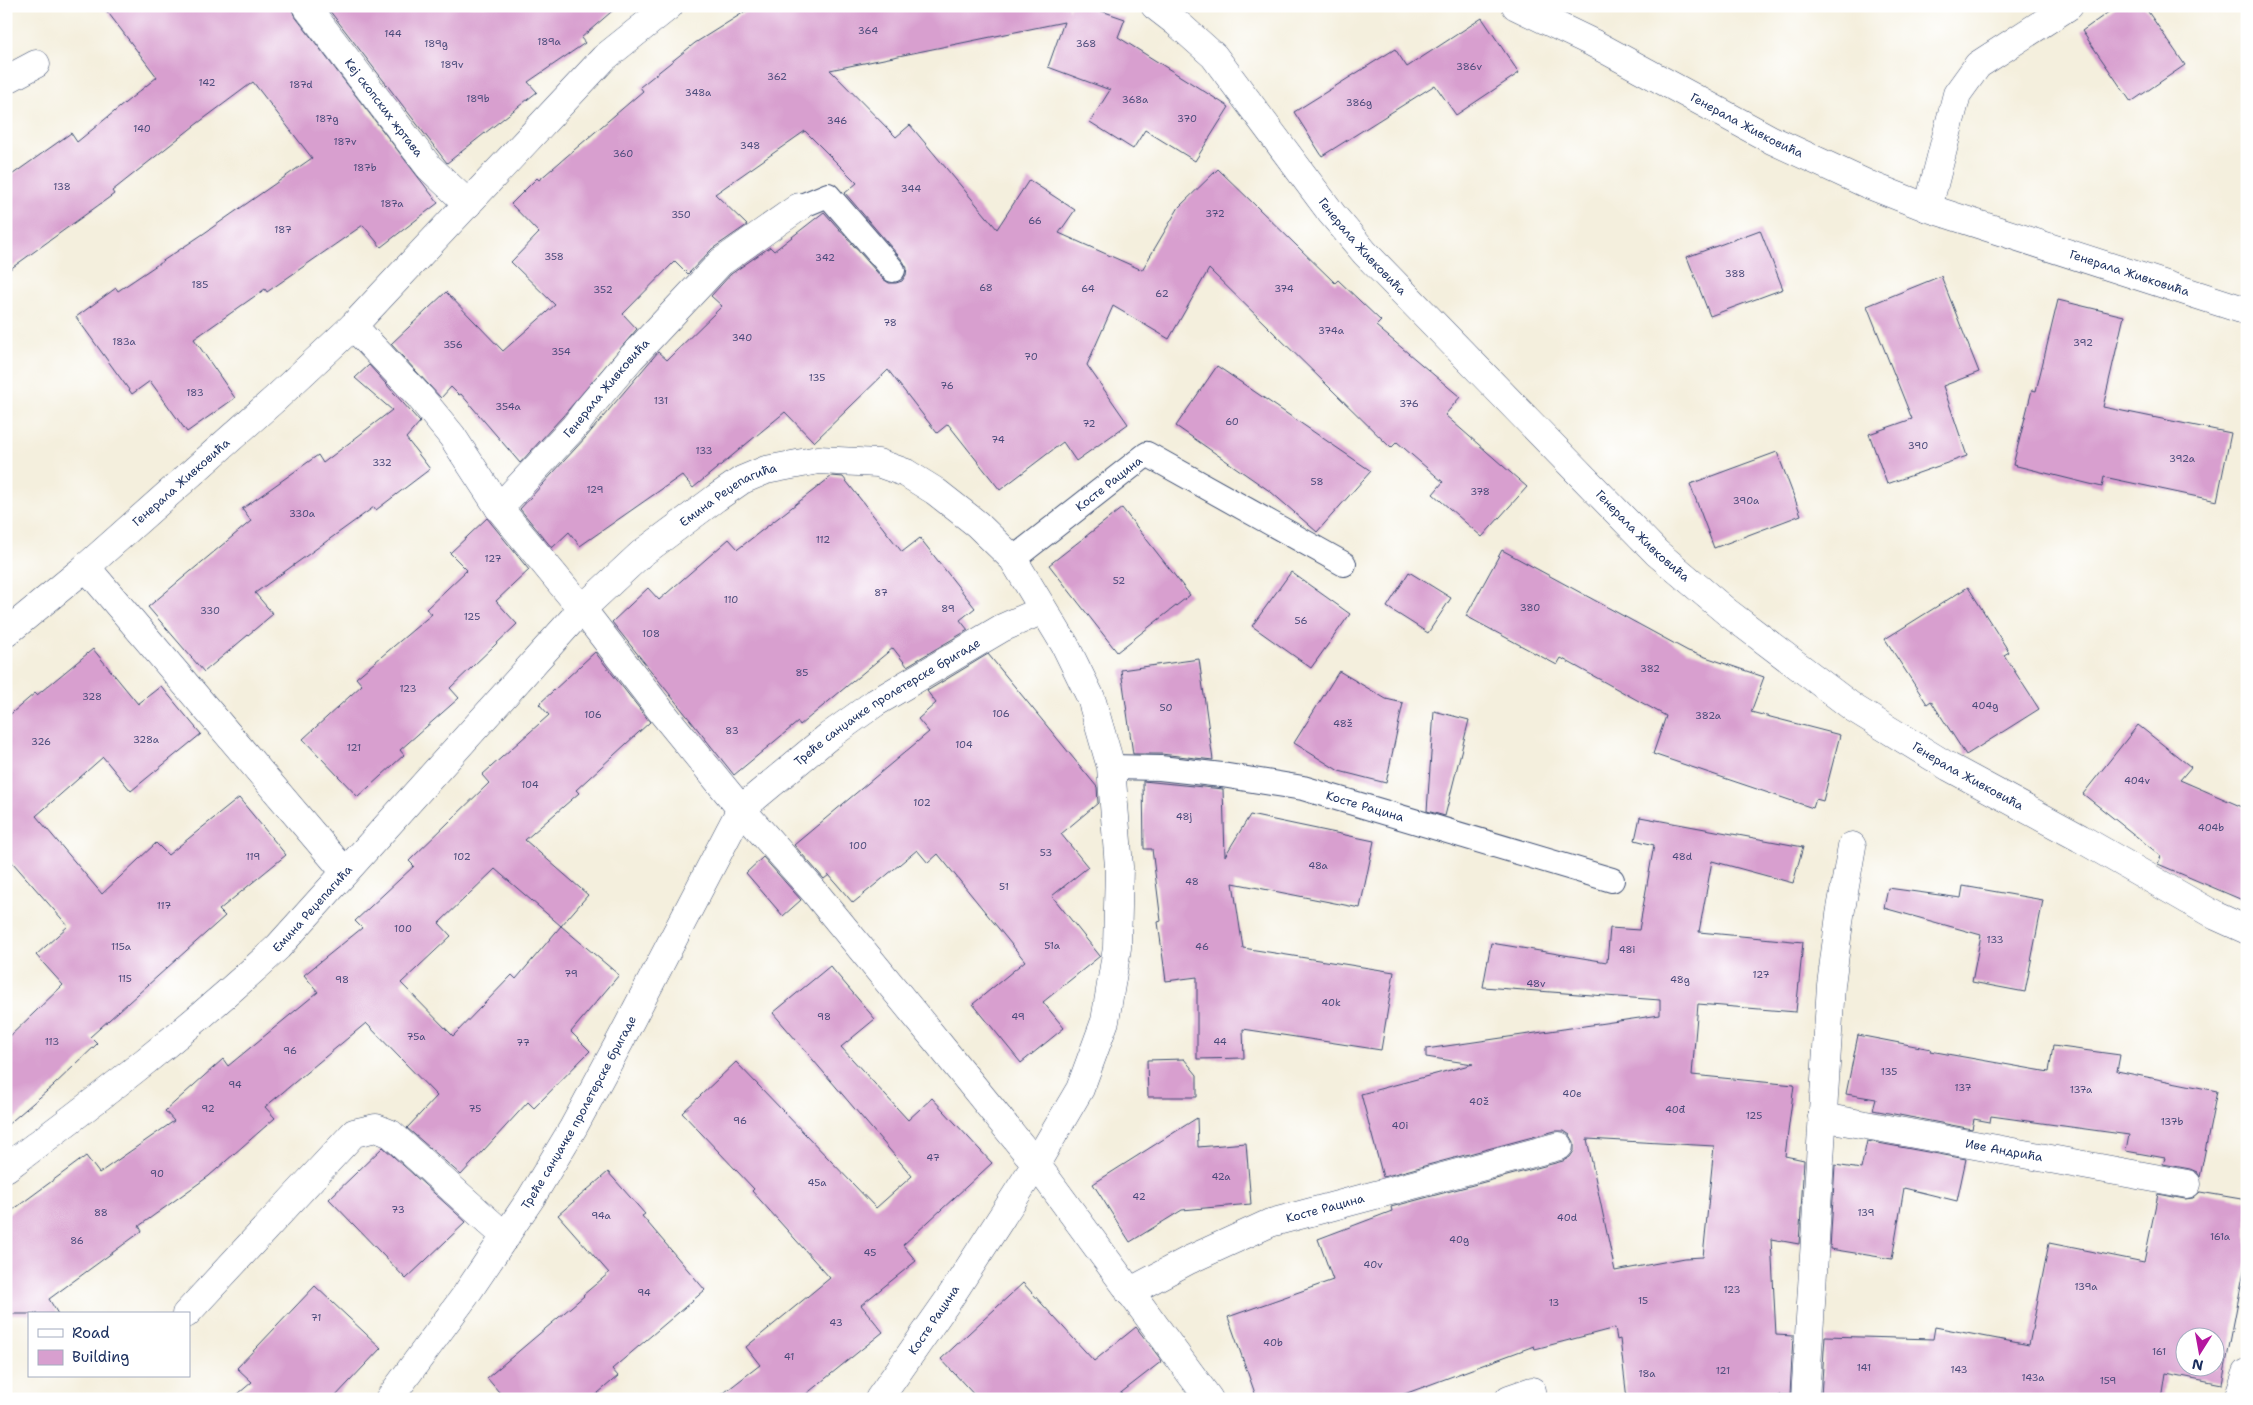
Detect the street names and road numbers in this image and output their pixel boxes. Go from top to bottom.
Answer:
street label: Кеј скопских жртава [341,55,427,161]
street label: Генерала Живковића [1688,89,1806,162]
street label: Генерала Живковића [1315,195,1410,299]
street label: Генерала Живковића [2068,246,2192,300]
street label: Генерала Живковића [560,335,653,441]
street label: Генерала Живковића [129,434,234,530]
street label: Косте Рацина [1072,452,1146,515]
street label: Емина Реџепагића [676,460,779,530]
street label: Генерала Живковића [1592,487,1693,585]
street label: Треће санџачке пролетерске бригаде [791,634,983,770]
street label: Генерала Живковића [1910,738,2027,814]
street label: Косте Рацина [1324,787,1406,826]
street label: Емина Реџепагића [269,862,356,956]
street label: Треће санџачке пролетерске бригаде [517,1013,640,1213]
street label: Иве Андрића [1964,1135,2045,1165]
street label: Косте Рацина [1284,1190,1366,1226]
street label: Косте Рацина [905,1282,963,1358]

